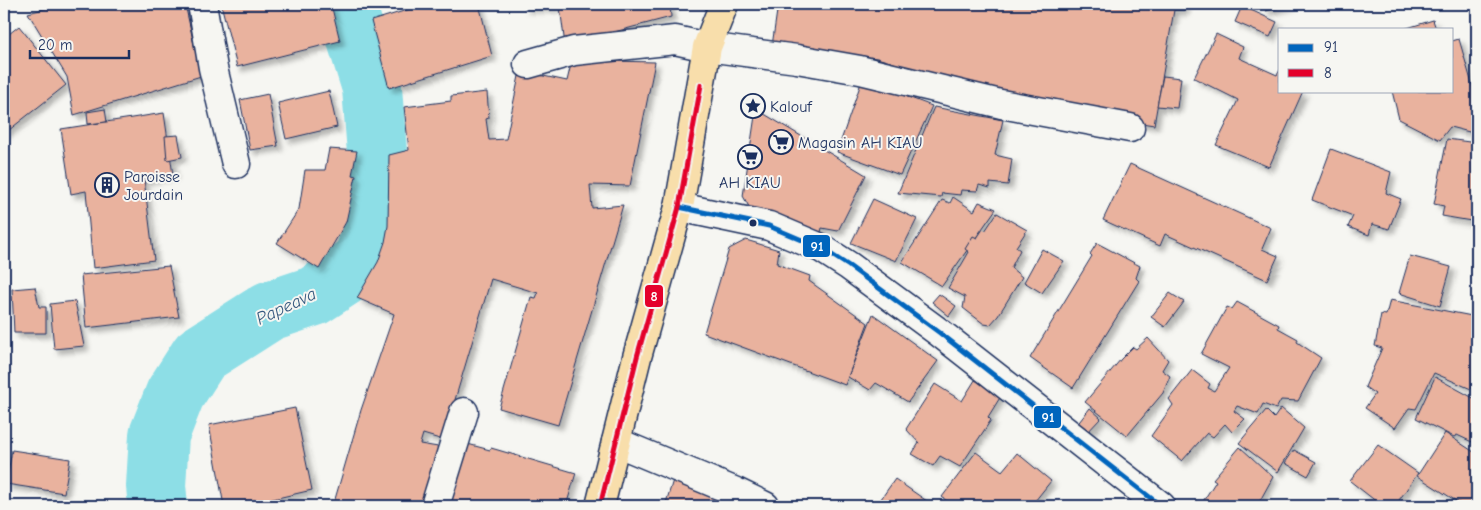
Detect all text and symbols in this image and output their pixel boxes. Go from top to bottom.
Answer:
scale bar [30,28,129,60]
legend [1278,28,1454,92]
text: 20 m [38,36,72,54]
text: 91 [1324,38,1338,56]
text: 8 [1324,64,1332,82]
place icon: Kalouf [740,93,766,119]
place label: Kalouf [770,98,813,116]
supermarket icon: Magasin AH KIAU [768,129,794,155]
place label: Magasin AH KIAU [798,134,923,152]
supermarket icon: AH KIAU [737,144,763,170]
place label: Paroisse Jourdain [124,168,183,204]
building icon: Paroisse Jourdain [94,172,120,198]
place label: AH KIAU [719,174,781,192]
unlabelled marker [748,218,758,228]
line badge: 91 [802,234,831,258]
text: 91 [811,238,823,255]
water label: Papeava [253,283,320,329]
line badge: 8 [644,284,664,308]
text: 8 [650,288,658,305]
line badge: 91 [1033,405,1062,429]
text: 91 [1042,409,1054,426]

